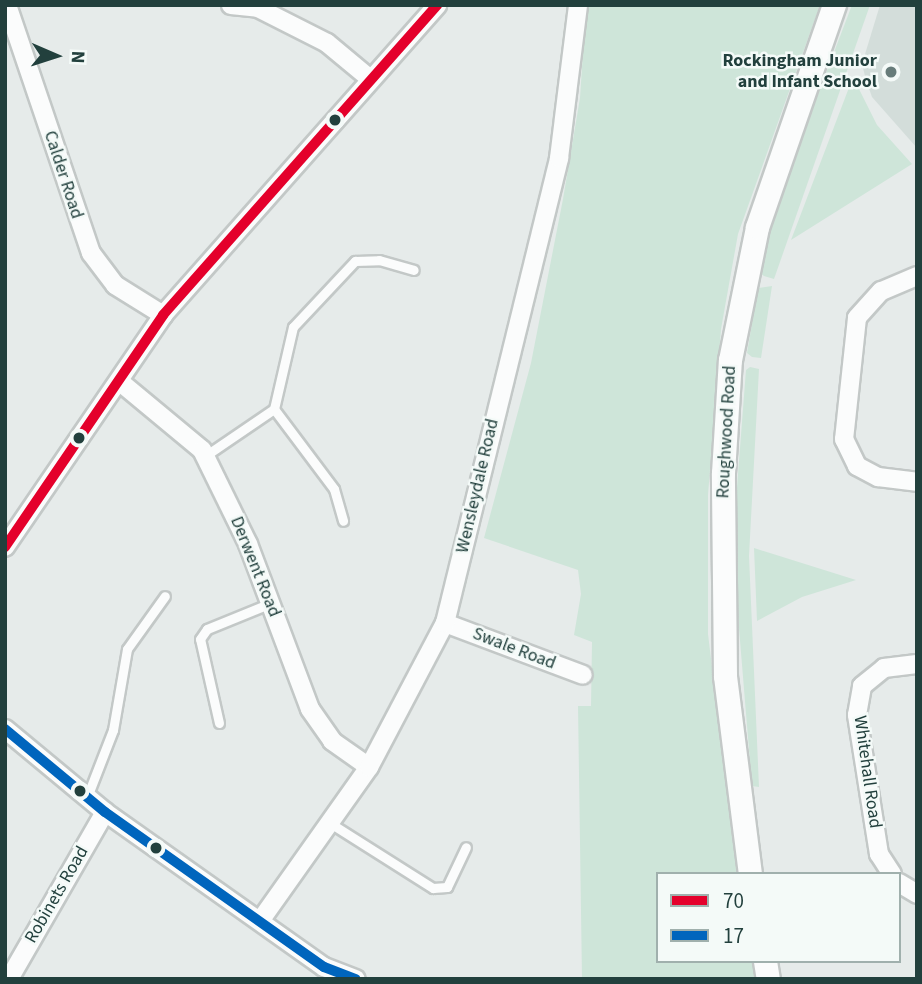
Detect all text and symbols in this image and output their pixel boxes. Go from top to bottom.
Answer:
north arrow [21,21,91,91]
text: N [64,50,91,64]
place label: Rockingham Junior and Infant School [722,51,877,94]
marker: Rockingham Junior and Infant School [883,64,899,80]
unlabelled marker [328,113,342,127]
street label: Calder Road [39,128,87,222]
street label: Roughwood Road [713,365,741,499]
street label: Wensleydale Road [452,417,504,555]
unlabelled marker [72,431,86,445]
street label: Derwent Road [225,514,285,620]
street label: Swale Road [469,623,559,675]
street label: Whitehall Road [848,714,886,830]
unlabelled marker [73,784,87,798]
unlabelled marker [149,841,163,855]
street label: Robinets Road [21,843,93,947]
legend [656,872,901,963]
text: 70 [723,886,744,916]
text: 17 [723,921,744,951]

